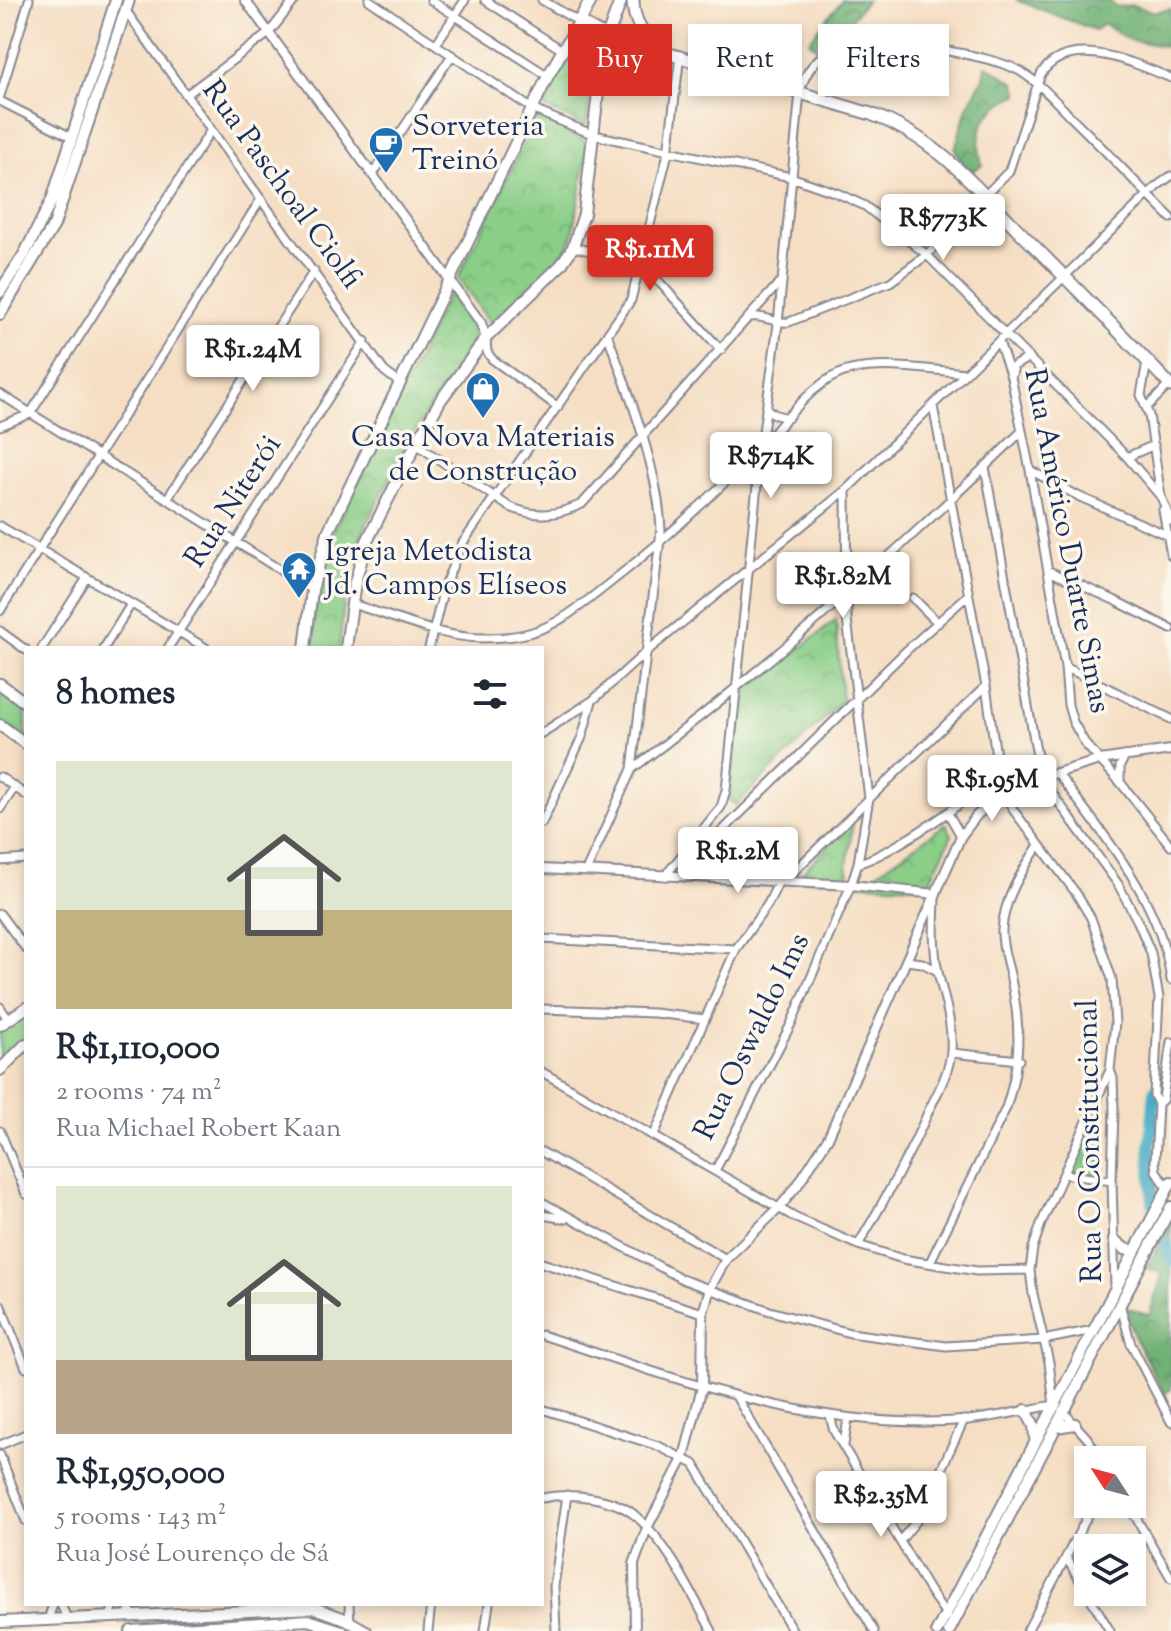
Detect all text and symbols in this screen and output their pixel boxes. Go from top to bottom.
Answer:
chip: Buy [568,24,672,96]
chip: Rent [688,24,802,96]
chip: Filters [818,24,949,96]
street label: Rua Paschoal Ciolfi [190,72,372,298]
place label: Sorveteria Treinó [412,106,544,183]
cafe icon: Sorveteria Treinó [367,125,405,175]
pin: R$773K [878,194,1008,262]
text: R$773K [899,201,987,238]
pin: R$1.11M [576,225,724,293]
text: R$1.11M [605,232,695,269]
pin: R$1.24M [179,325,327,393]
text: R$1.24M [204,332,302,369]
street label: Rua Américo Duarte Simas [1011,365,1121,717]
shop icon: Casa Nova Materiais de Construção [464,370,502,420]
place label: Casa Nova Materiais de Construção [351,417,615,494]
street label: Rua Niterói [175,427,293,577]
pin: R$714K [706,432,836,500]
text: R$714K [728,439,814,476]
place label: Igreja Metodista Jd. Campos Elíseos [323,531,567,608]
temple icon: Igreja Metodista Jd. Campos Elíseos [280,550,318,600]
pin: R$1.82M [769,552,917,620]
text: R$1.82M [795,559,891,596]
text: 8 homes [56,670,175,719]
icon: filters [468,672,512,716]
pin: R$1.95M [918,755,1066,823]
text: R$1.95M [945,762,1039,799]
icon: home [212,813,356,957]
pin: R$1.2M [673,827,803,895]
text: R$1.2M [696,834,780,871]
street label: Rua Oswaldo Ims [684,926,822,1148]
street label: Rua O Constitucional [1067,999,1115,1283]
text: R$1,110,000 [56,1025,220,1074]
text: 2 rooms · 74 m² [56,1074,221,1111]
text: Rua Michael Robert Kaan [56,1111,341,1148]
icon: home [212,1238,356,1382]
north arrow [1074,1446,1146,1518]
map controls [1074,1446,1146,1606]
text: R$1,950,000 [56,1450,225,1499]
pin: R$2.35M [807,1471,955,1539]
text: R$2.35M [834,1478,928,1515]
text: 5 rooms · 143 m² [56,1499,226,1536]
button: layers [1074,1534,1146,1606]
text: Rua José Lourenço de Sá [56,1536,329,1573]

